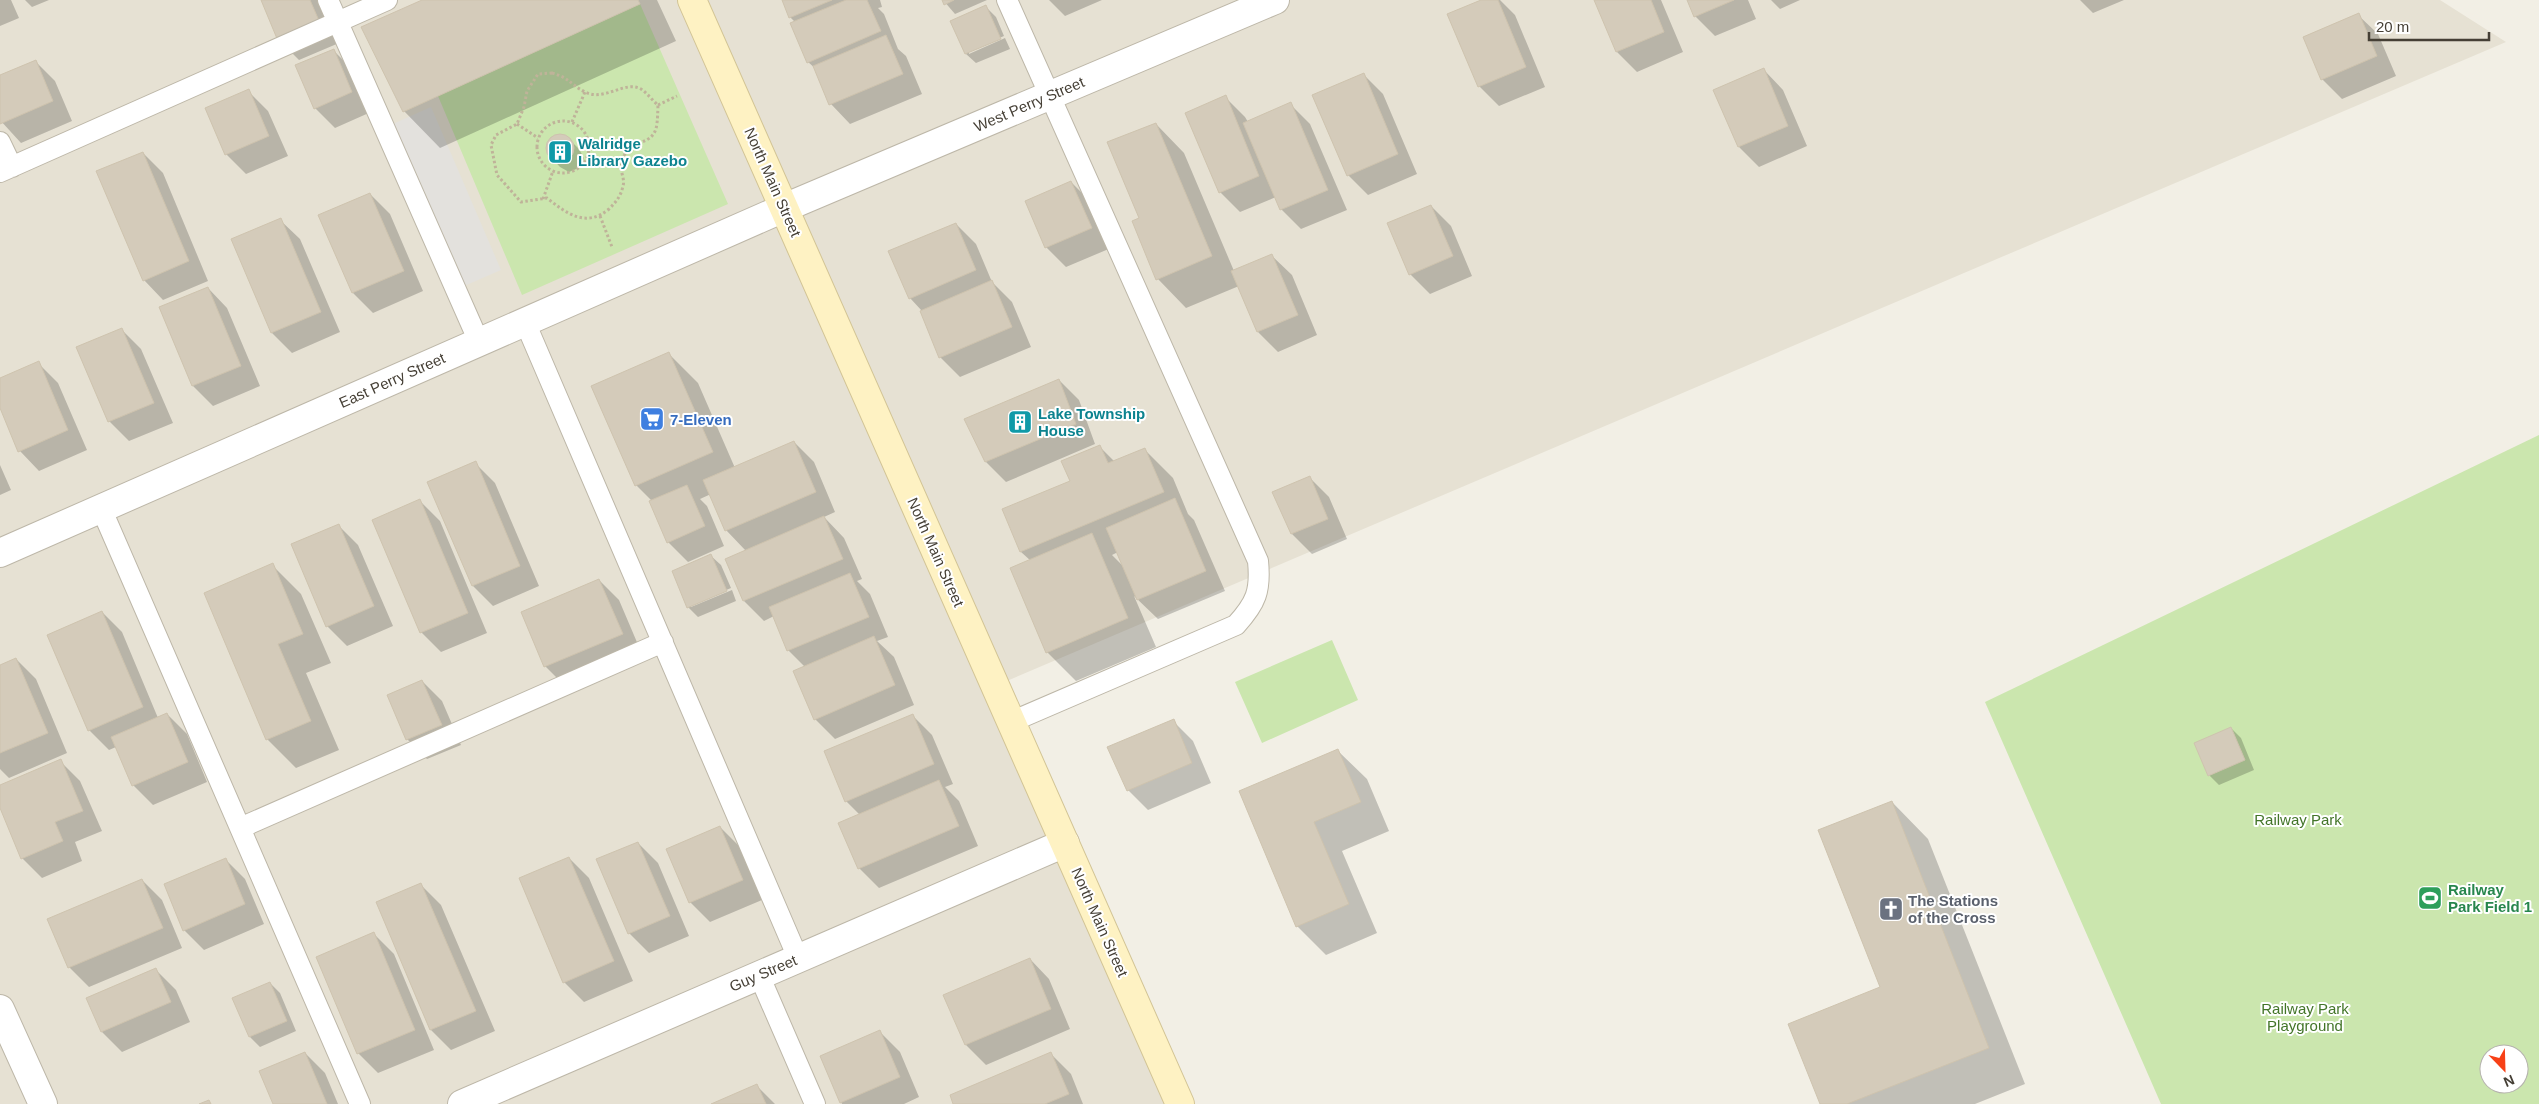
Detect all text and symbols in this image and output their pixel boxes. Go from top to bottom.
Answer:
scale bar [2369,10,2489,42]
text: 20 m [2376,18,2409,35]
street label: West Perry Street [971,73,1087,135]
street label: North Main Street [741,125,805,240]
place label: Walridge Library Gazebo [578,135,687,169]
building icon: Walridge Library Gazebo [547,139,573,165]
street label: East Perry Street [336,349,448,411]
place label: Lake Township House [1038,405,1145,439]
supermarket icon: 7-Eleven [639,406,665,432]
building icon: Lake Township House [1007,409,1033,435]
place label: 7-Eleven [670,411,732,428]
street label: North Main Street [904,495,968,610]
park label: Railway Park [2254,811,2342,828]
street label: North Main Street [1068,865,1132,980]
place label: Railway Park Field 1 [2448,881,2532,915]
sports icon: Railway Park Field 1 [2417,885,2443,911]
place label: The Stations of the Cross [1908,892,1998,926]
church icon: The Stations of the Cross [1878,896,1904,922]
street label: Guy Street [727,951,800,995]
park label: Railway Park Playground [2261,1000,2349,1034]
north arrow [2479,1044,2529,1094]
text: N [2501,1072,2517,1090]

